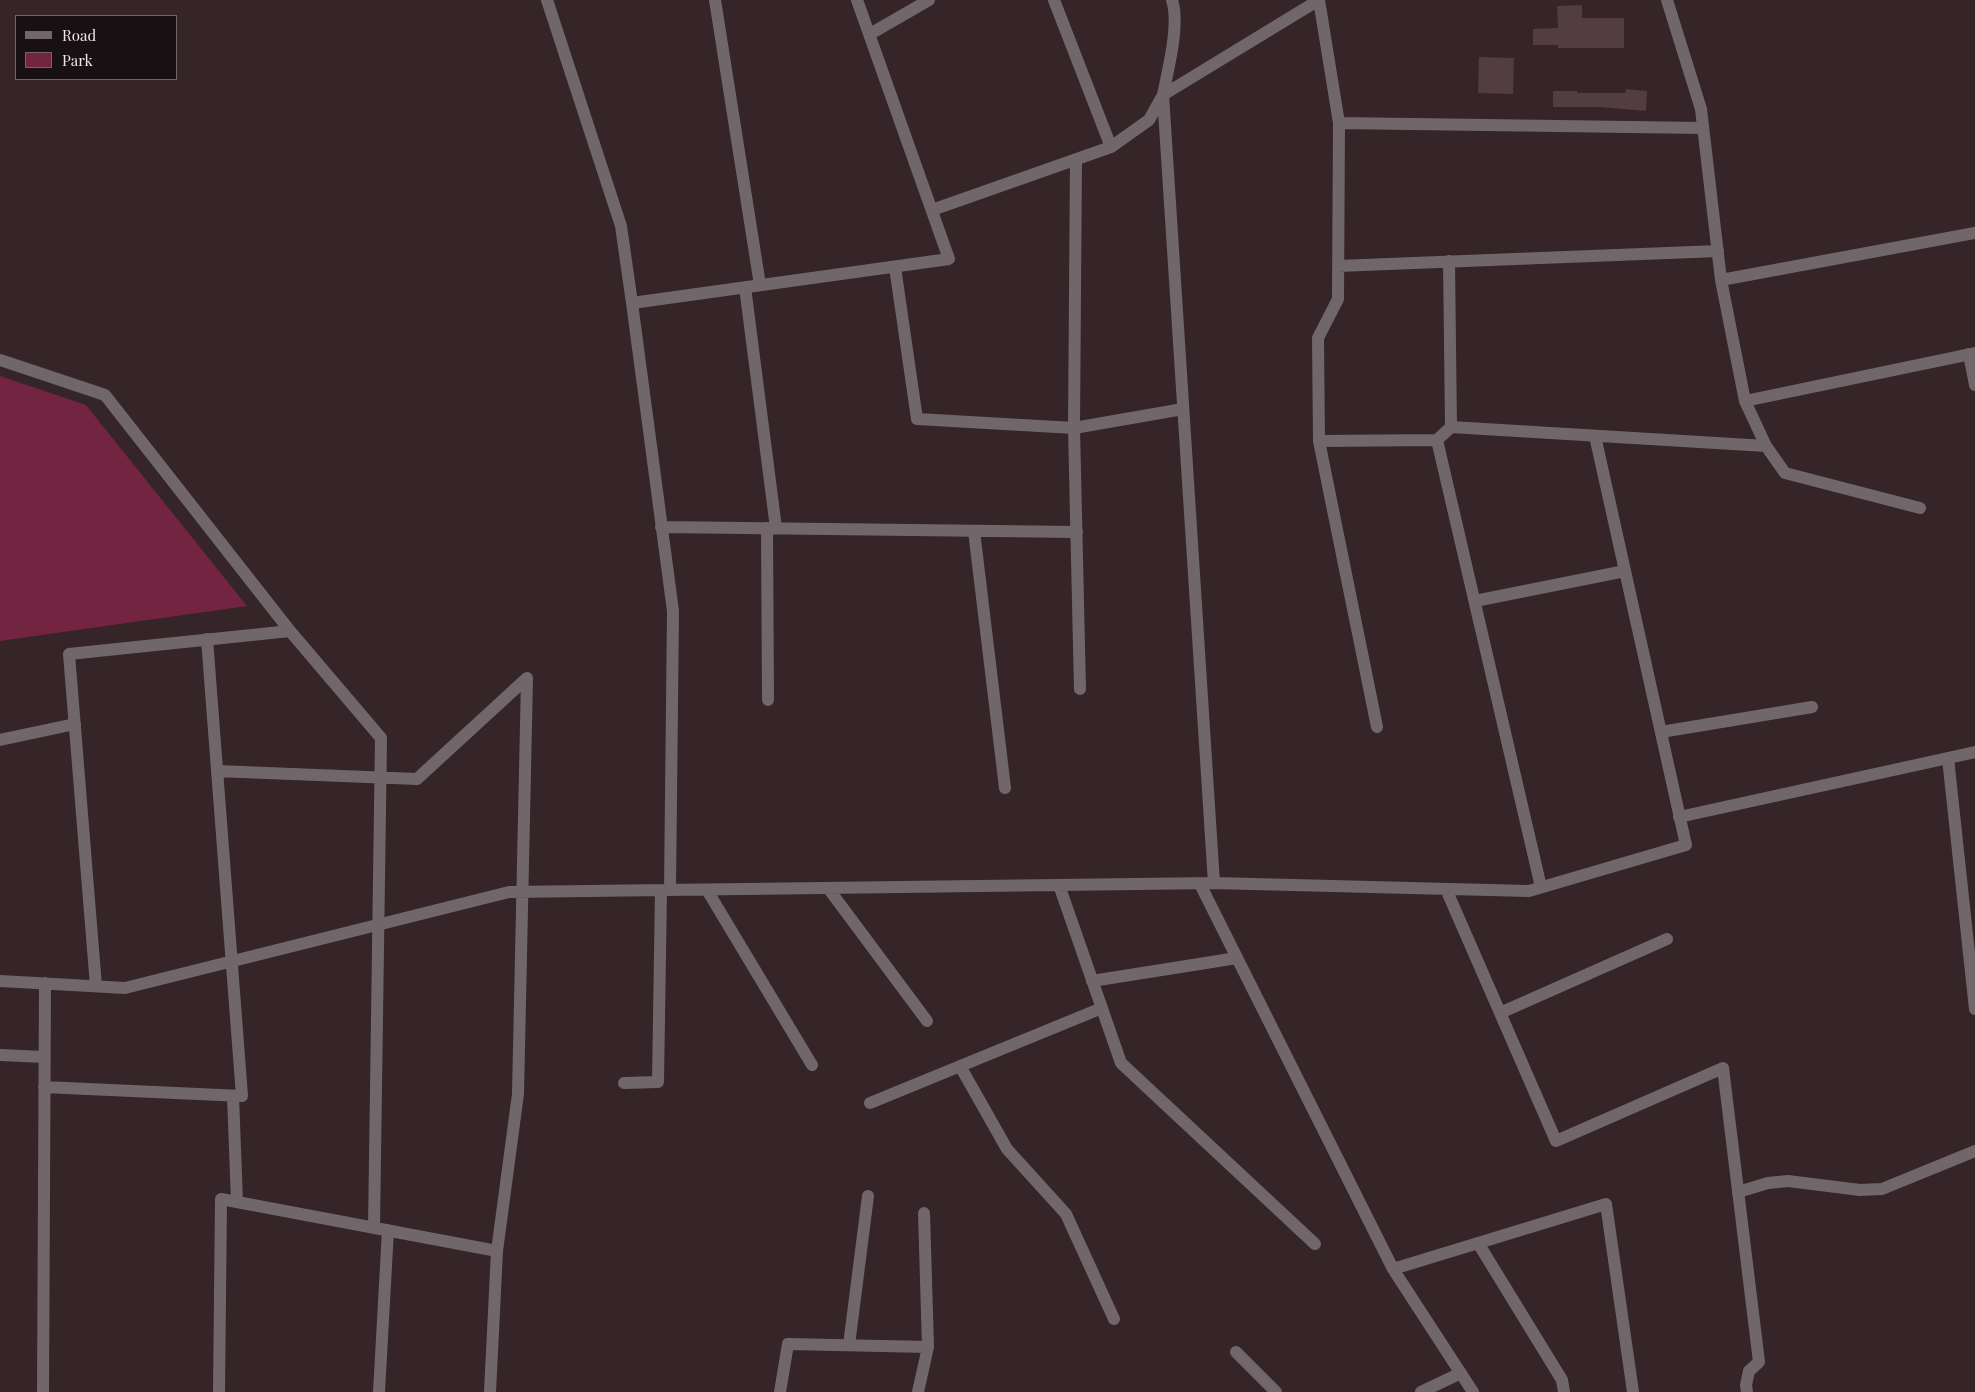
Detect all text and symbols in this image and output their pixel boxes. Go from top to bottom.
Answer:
legend [15,15,178,80]
text: Road [62,25,96,45]
text: Park [62,50,93,70]

